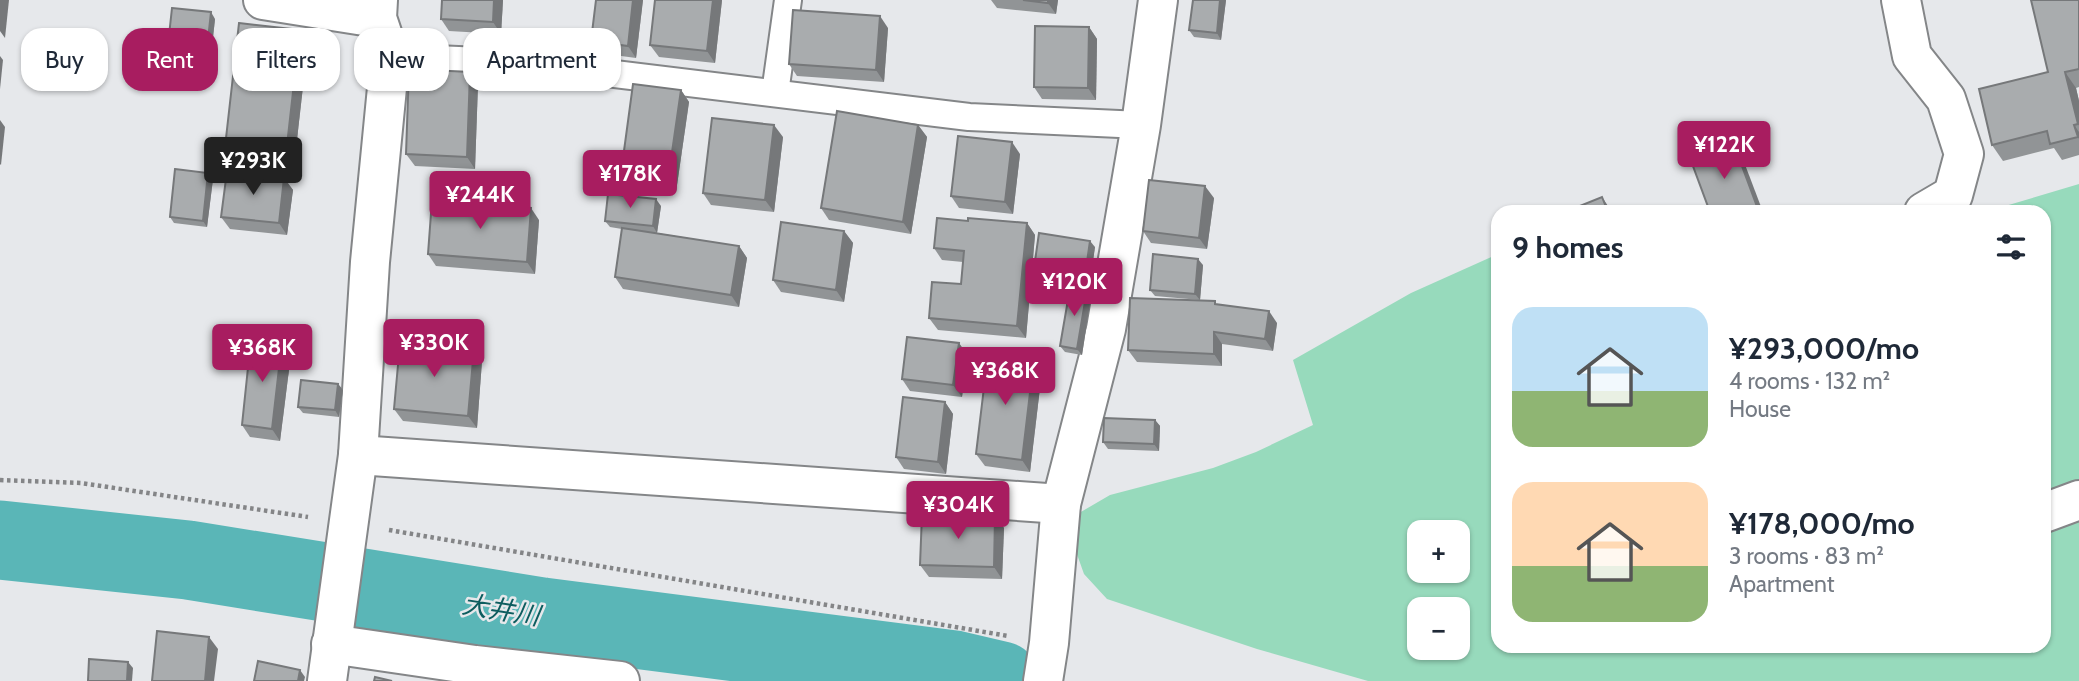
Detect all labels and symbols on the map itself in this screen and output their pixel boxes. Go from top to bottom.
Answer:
pin: ¥122K [1675,122,1773,181]
pin: ¥293K [204,138,302,197]
pin: ¥178K [581,150,679,210]
pin: ¥244K [431,172,529,231]
pin: ¥120K [1025,258,1123,318]
pin: ¥330K [385,320,483,379]
pin: ¥368K [213,324,311,384]
pin: ¥368K [956,348,1054,407]
pin: ¥304K [909,482,1007,541]
water label: 大井川 [460,588,545,632]

